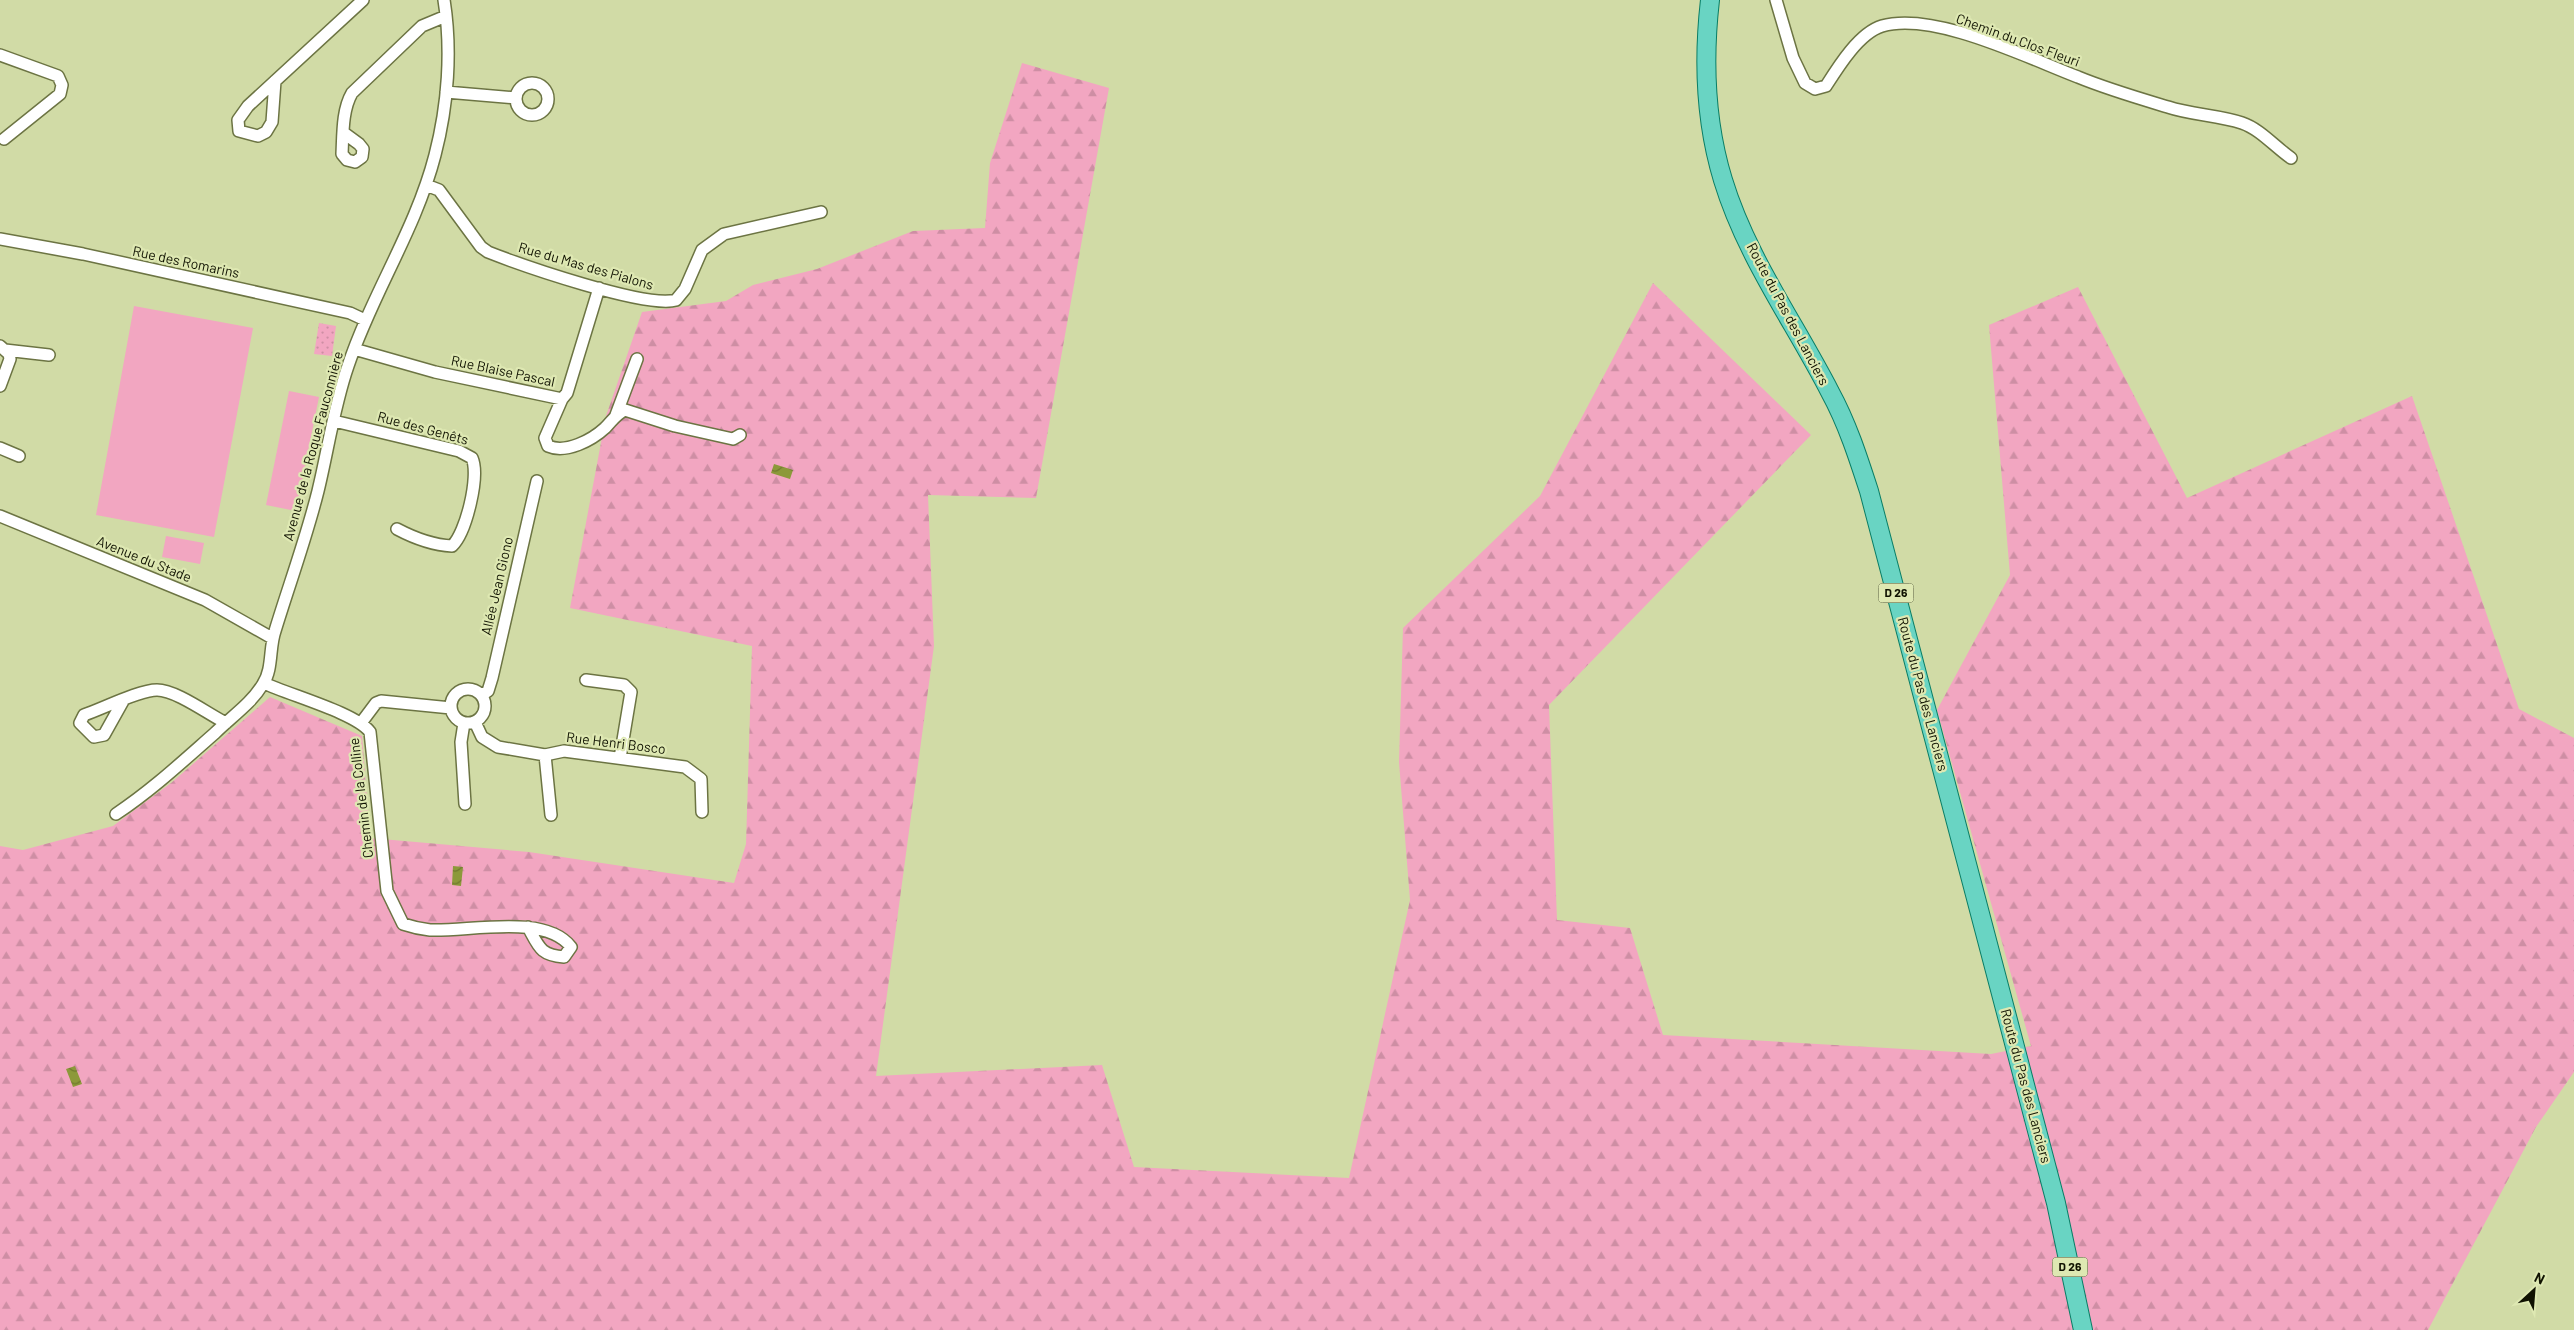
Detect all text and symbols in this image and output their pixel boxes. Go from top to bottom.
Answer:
street label: Chemin du Clos Fleuri [1954,9,2082,70]
street label: Rue du Mas des Pialons [517,238,656,293]
street label: Route du Pas des Lanciers [1744,240,1833,388]
street label: Rue des Romarins [131,242,241,281]
street label: Avenue de la Roque Fauconnière [279,349,346,543]
street label: Rue Blaise Pascal [450,351,557,390]
street label: Rue des Genêts [376,407,471,448]
street label: Avenue du Stade [94,532,194,585]
street label: Allée Jean Giono [477,535,516,637]
road number: D 26 [1878,584,1914,602]
street label: Route du Pas des Lanciers [1895,615,1952,773]
street label: Rue Henri Bosco [565,728,667,757]
street label: Chemin de la Colline [345,737,376,859]
street label: Route du Pas des Lanciers [1998,1007,2055,1165]
road number: D 26 [2052,1258,2088,1276]
north arrow [2509,1265,2559,1315]
text: N [2532,1268,2548,1288]

